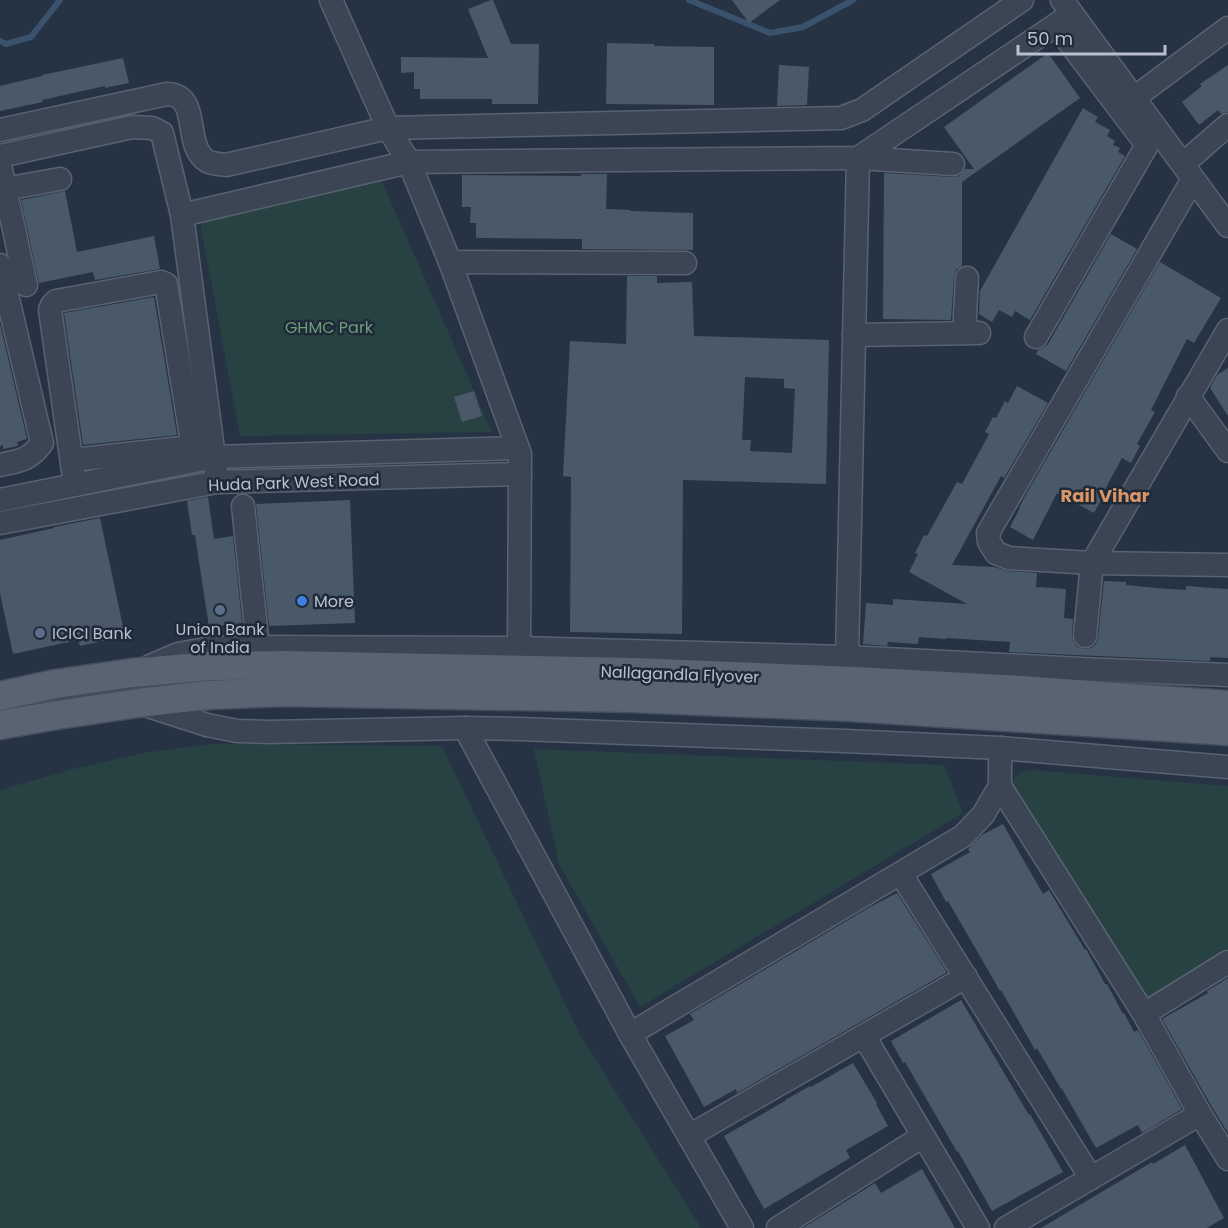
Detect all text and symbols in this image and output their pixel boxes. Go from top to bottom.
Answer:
scale bar [1018,18,1165,56]
text: 50 m [1027,26,1073,51]
park label: GHMC Park [285,316,374,339]
street label: Huda Park West Road [208,468,380,497]
district label: Rail Vihar [1061,483,1150,508]
place label: More [314,590,354,613]
marker: More [295,594,309,608]
marker: Union Bank of India [213,603,227,617]
place label: Union Bank of India [176,618,265,659]
place label: ICICI Bank [52,622,133,645]
marker: ICICI Bank [33,626,47,640]
street label: Nallagandla Flyover [600,660,760,689]

